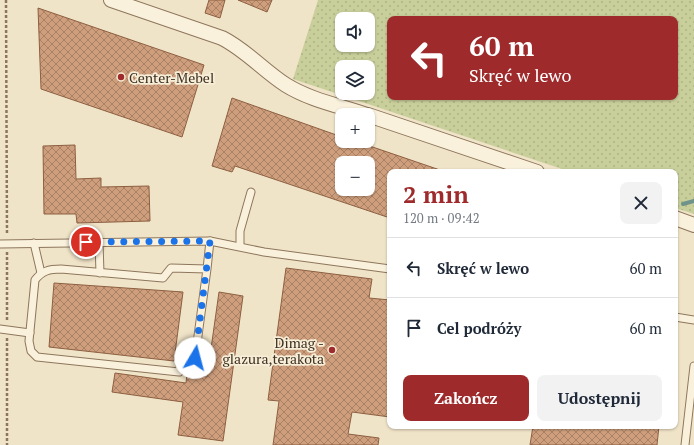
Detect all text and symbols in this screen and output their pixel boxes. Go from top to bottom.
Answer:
map controls [335,12,375,196]
button: sound [335,12,375,52]
text: 60 m [469,27,534,64]
icon: left [403,32,455,84]
button: layers [335,60,375,100]
text: Skręć w lewo [469,63,571,87]
place label: Center-Mebel [129,68,214,87]
marker: Center-Mebel [116,72,126,82]
button: + [335,108,375,148]
button: − [335,156,375,196]
text: 2 min [403,178,469,210]
button: close [620,182,662,224]
text: 120 m · 09:42 [403,209,480,227]
pin [69,225,103,259]
icon: arrive [75,231,97,253]
icon: left [403,257,425,279]
text: Skręć w lewo [437,258,529,278]
text: 60 m [629,258,662,278]
icon: arrive [403,317,425,339]
text: Cel podróży [437,318,521,338]
text: 60 m [629,318,662,338]
place label: Dimag - glazura,terakota [222,333,324,368]
position arrow [174,337,216,379]
marker: Dimag - glazura,terakota [327,345,337,355]
button: Zakończ [403,375,529,421]
button: Udostępnij [537,375,662,421]

